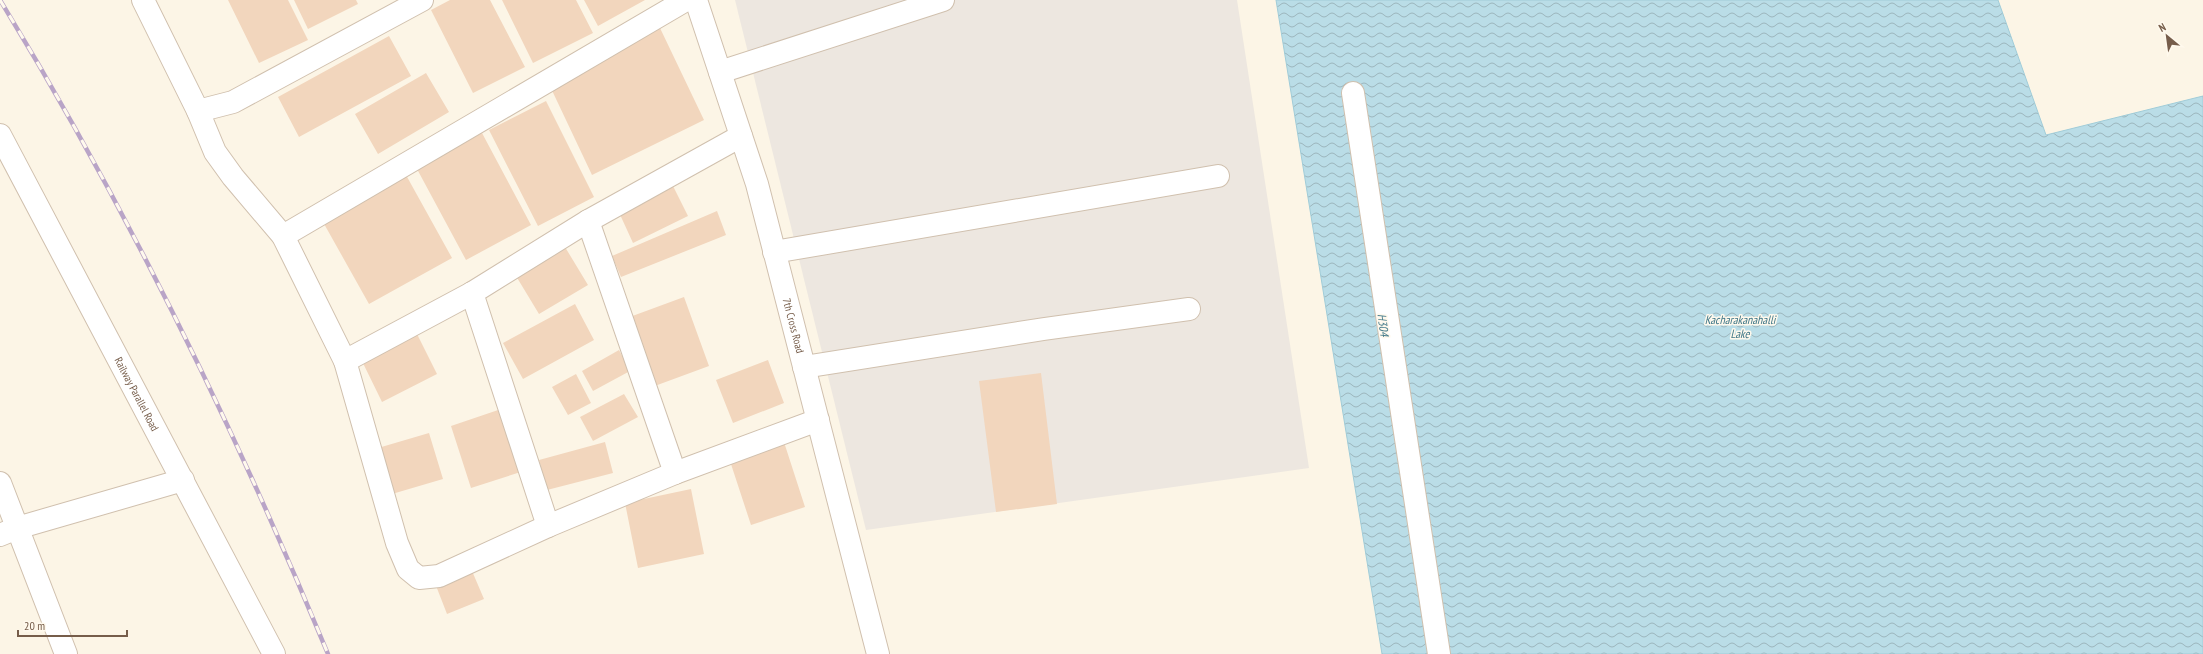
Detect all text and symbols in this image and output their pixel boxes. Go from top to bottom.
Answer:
north arrow [2147,16,2187,56]
text: N [2156,20,2168,35]
street label: 7th Cross Road [780,297,807,355]
water label: Kacharakanahalli Lake [1705,312,1777,341]
water label: H304 [1374,313,1393,339]
street label: Railway Parallel Road [112,355,162,434]
scale bar [18,612,127,638]
text: 20 m [24,618,45,633]

